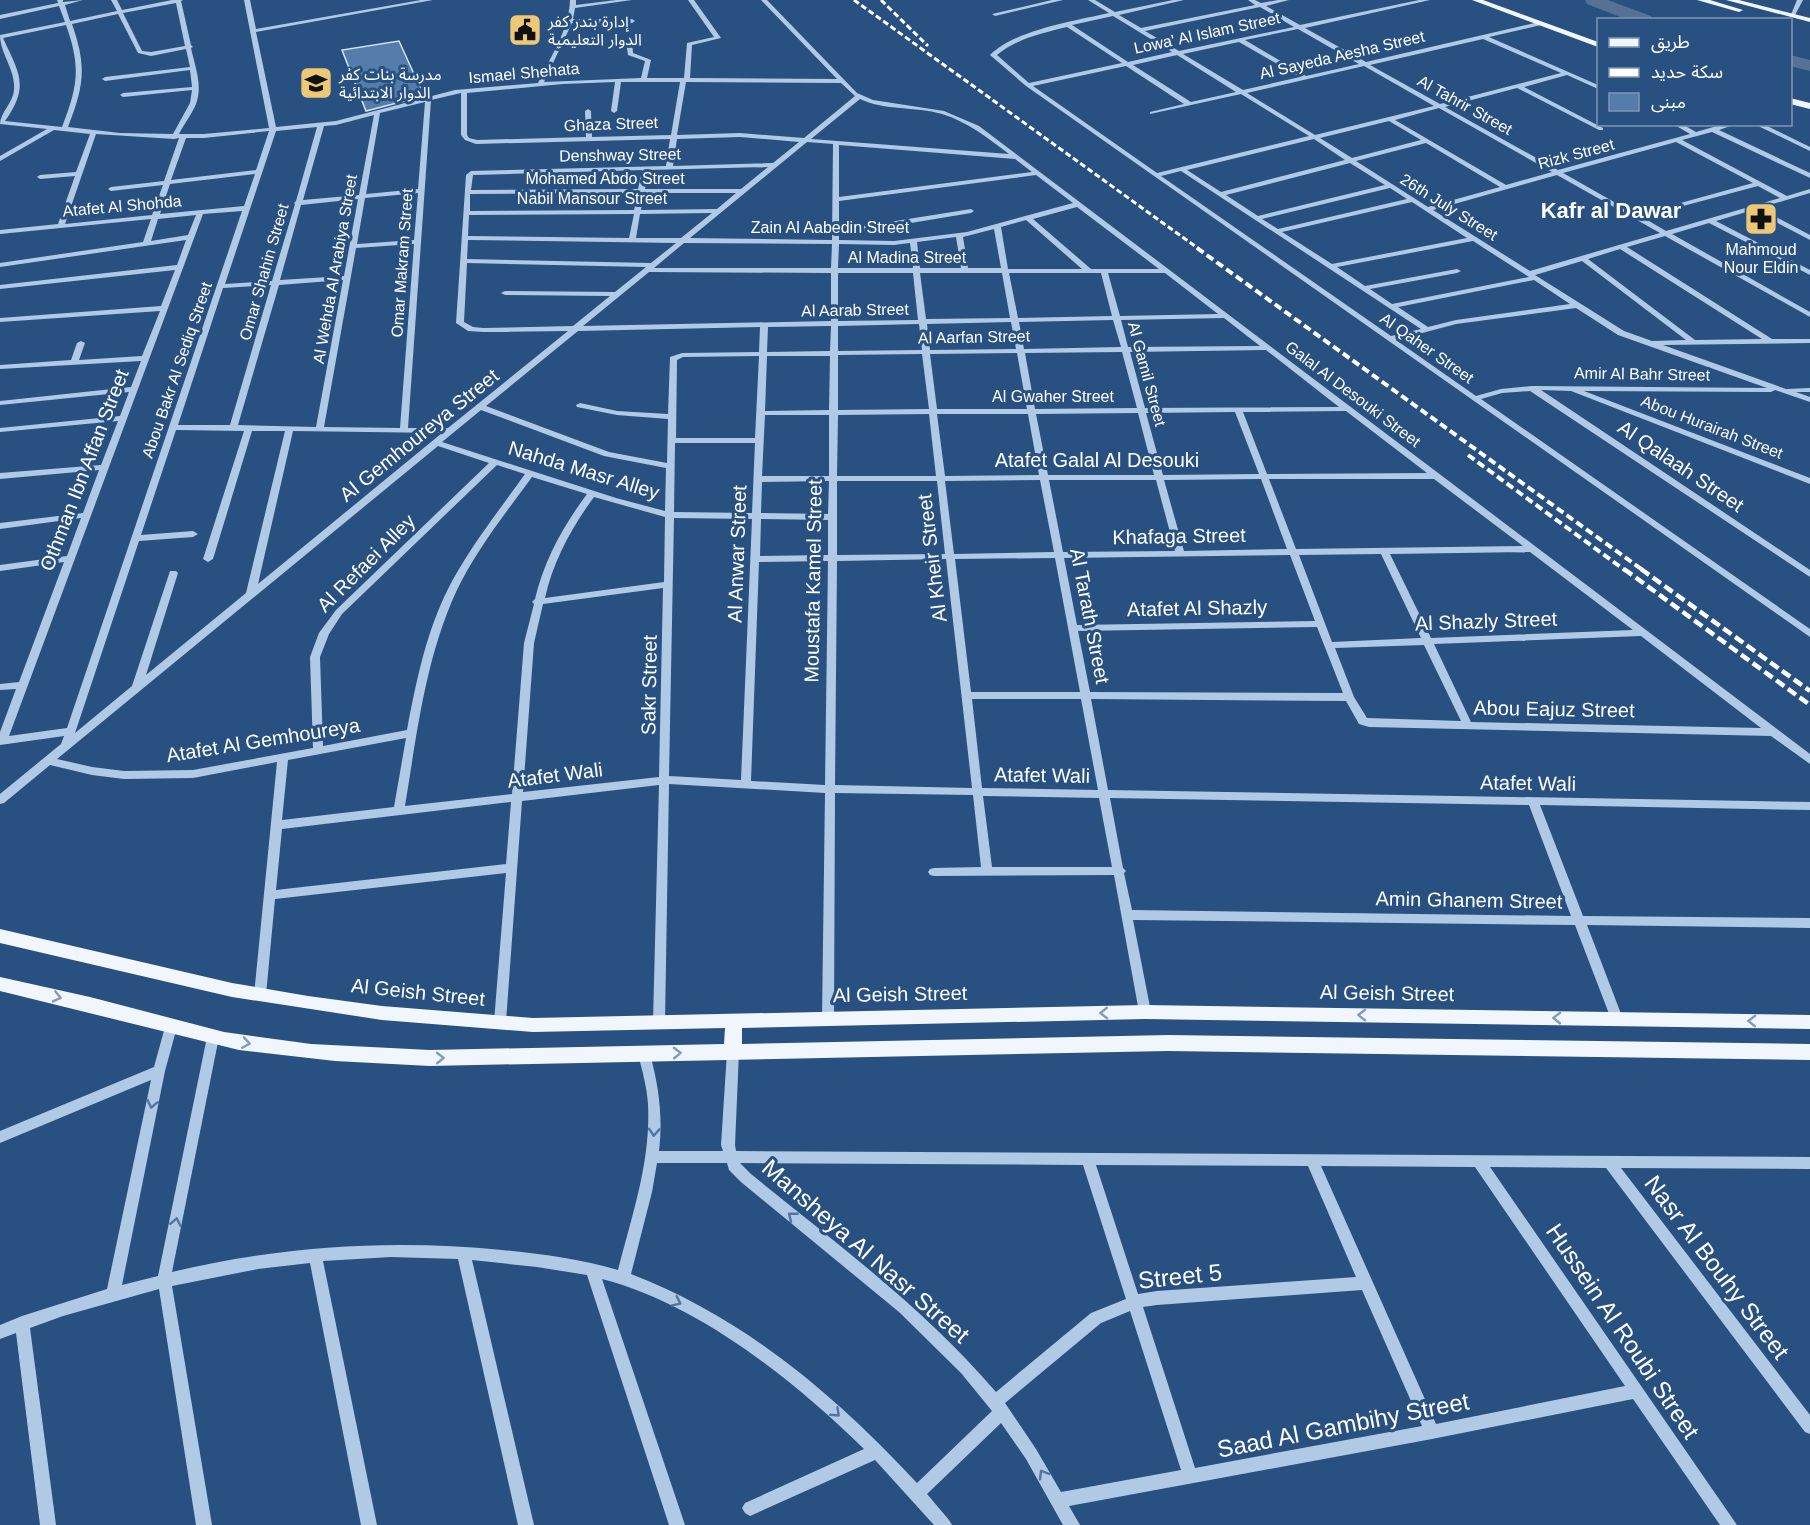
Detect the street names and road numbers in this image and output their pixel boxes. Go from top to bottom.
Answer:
street label: Lowa' Al Islam Street [1132,9,1282,57]
street label: Al Sayeda Aesha Street [1258,28,1427,82]
street label: Ismael Shehata [468,60,580,86]
street label: Al Tahrir Street [1415,72,1516,138]
street label: Ghaza Street [564,114,659,134]
street label: Rizk Street [1536,136,1617,172]
street label: Denshway Street [559,145,682,165]
street label: Mohamed Abdo Street [525,170,685,187]
street label: 26th July Street [1397,170,1501,244]
street label: Al Wehda Al Arabiya Street [310,173,360,365]
street label: Omar Makram Street [388,187,416,338]
street label: Nabil Mansour Street [517,190,668,207]
street label: Atafet Al Shohda [62,192,182,220]
street label: Omar Shahin Street [236,201,292,342]
street label: Zain Al Aabedin Street [751,219,910,236]
street label: Al Madina Street [848,249,967,266]
street label: Abou Bakr Al Sediq Street [139,279,215,460]
street label: Al Aarab Street [801,301,909,319]
street label: Al Qaher Street [1377,309,1477,387]
street label: Al Gamil Street [1125,320,1169,429]
street label: Al Aarfan Street [918,328,1031,346]
street label: Galal Al Desouki Street [1282,338,1424,451]
street label: Al Gemhoureya Street [335,364,503,506]
street label: Amir Al Bahr Street [1574,364,1711,384]
street label: Othman Ibn Affan Street [35,366,133,574]
street label: Al Gwaher Street [992,388,1114,405]
street label: Abou Hurairah Street [1639,392,1786,462]
street label: Al Qalaah Street [1614,416,1748,516]
street label: Nahda Masr Alley [506,437,662,503]
street label: Atafet Galal Al Desouki [995,449,1199,471]
street label: Moustafa Kamel Street [800,479,826,683]
street label: Al Anwar Street [724,484,750,623]
street label: Al Kheir Street [913,492,951,623]
street label: Al Refaei Alley [313,510,419,616]
street label: Khafaga Street [1112,524,1246,548]
street label: Al Tarath Street [1066,546,1114,686]
street label: Atafet Al Shazly [1127,596,1267,620]
street label: Al Shazly Street [1415,608,1558,634]
street label: Sakr Street [637,634,661,735]
street label: Abou Eajuz Street [1473,697,1635,721]
street label: Atafet Al Gemhoureya [165,714,362,766]
street label: Atafet Wali [506,758,604,792]
street label: Atafet Wali [994,763,1090,787]
street label: Atafet Wali [1480,771,1576,795]
street label: Amin Ghanem Street [1375,887,1563,913]
street label: Al Geish Street [350,974,486,1010]
street label: Al Geish Street [1320,981,1455,1005]
street label: Al Geish Street [833,982,968,1006]
street label: Mansheya Al Nasr Street [757,1154,975,1348]
street label: Nasr Al Bouhy Street [1639,1170,1795,1364]
street label: Hussein Al Roubi Street [1541,1218,1705,1444]
street label: Street 5 [1137,1258,1223,1294]
street label: Saad Al Gambihy Street [1215,1387,1472,1463]

